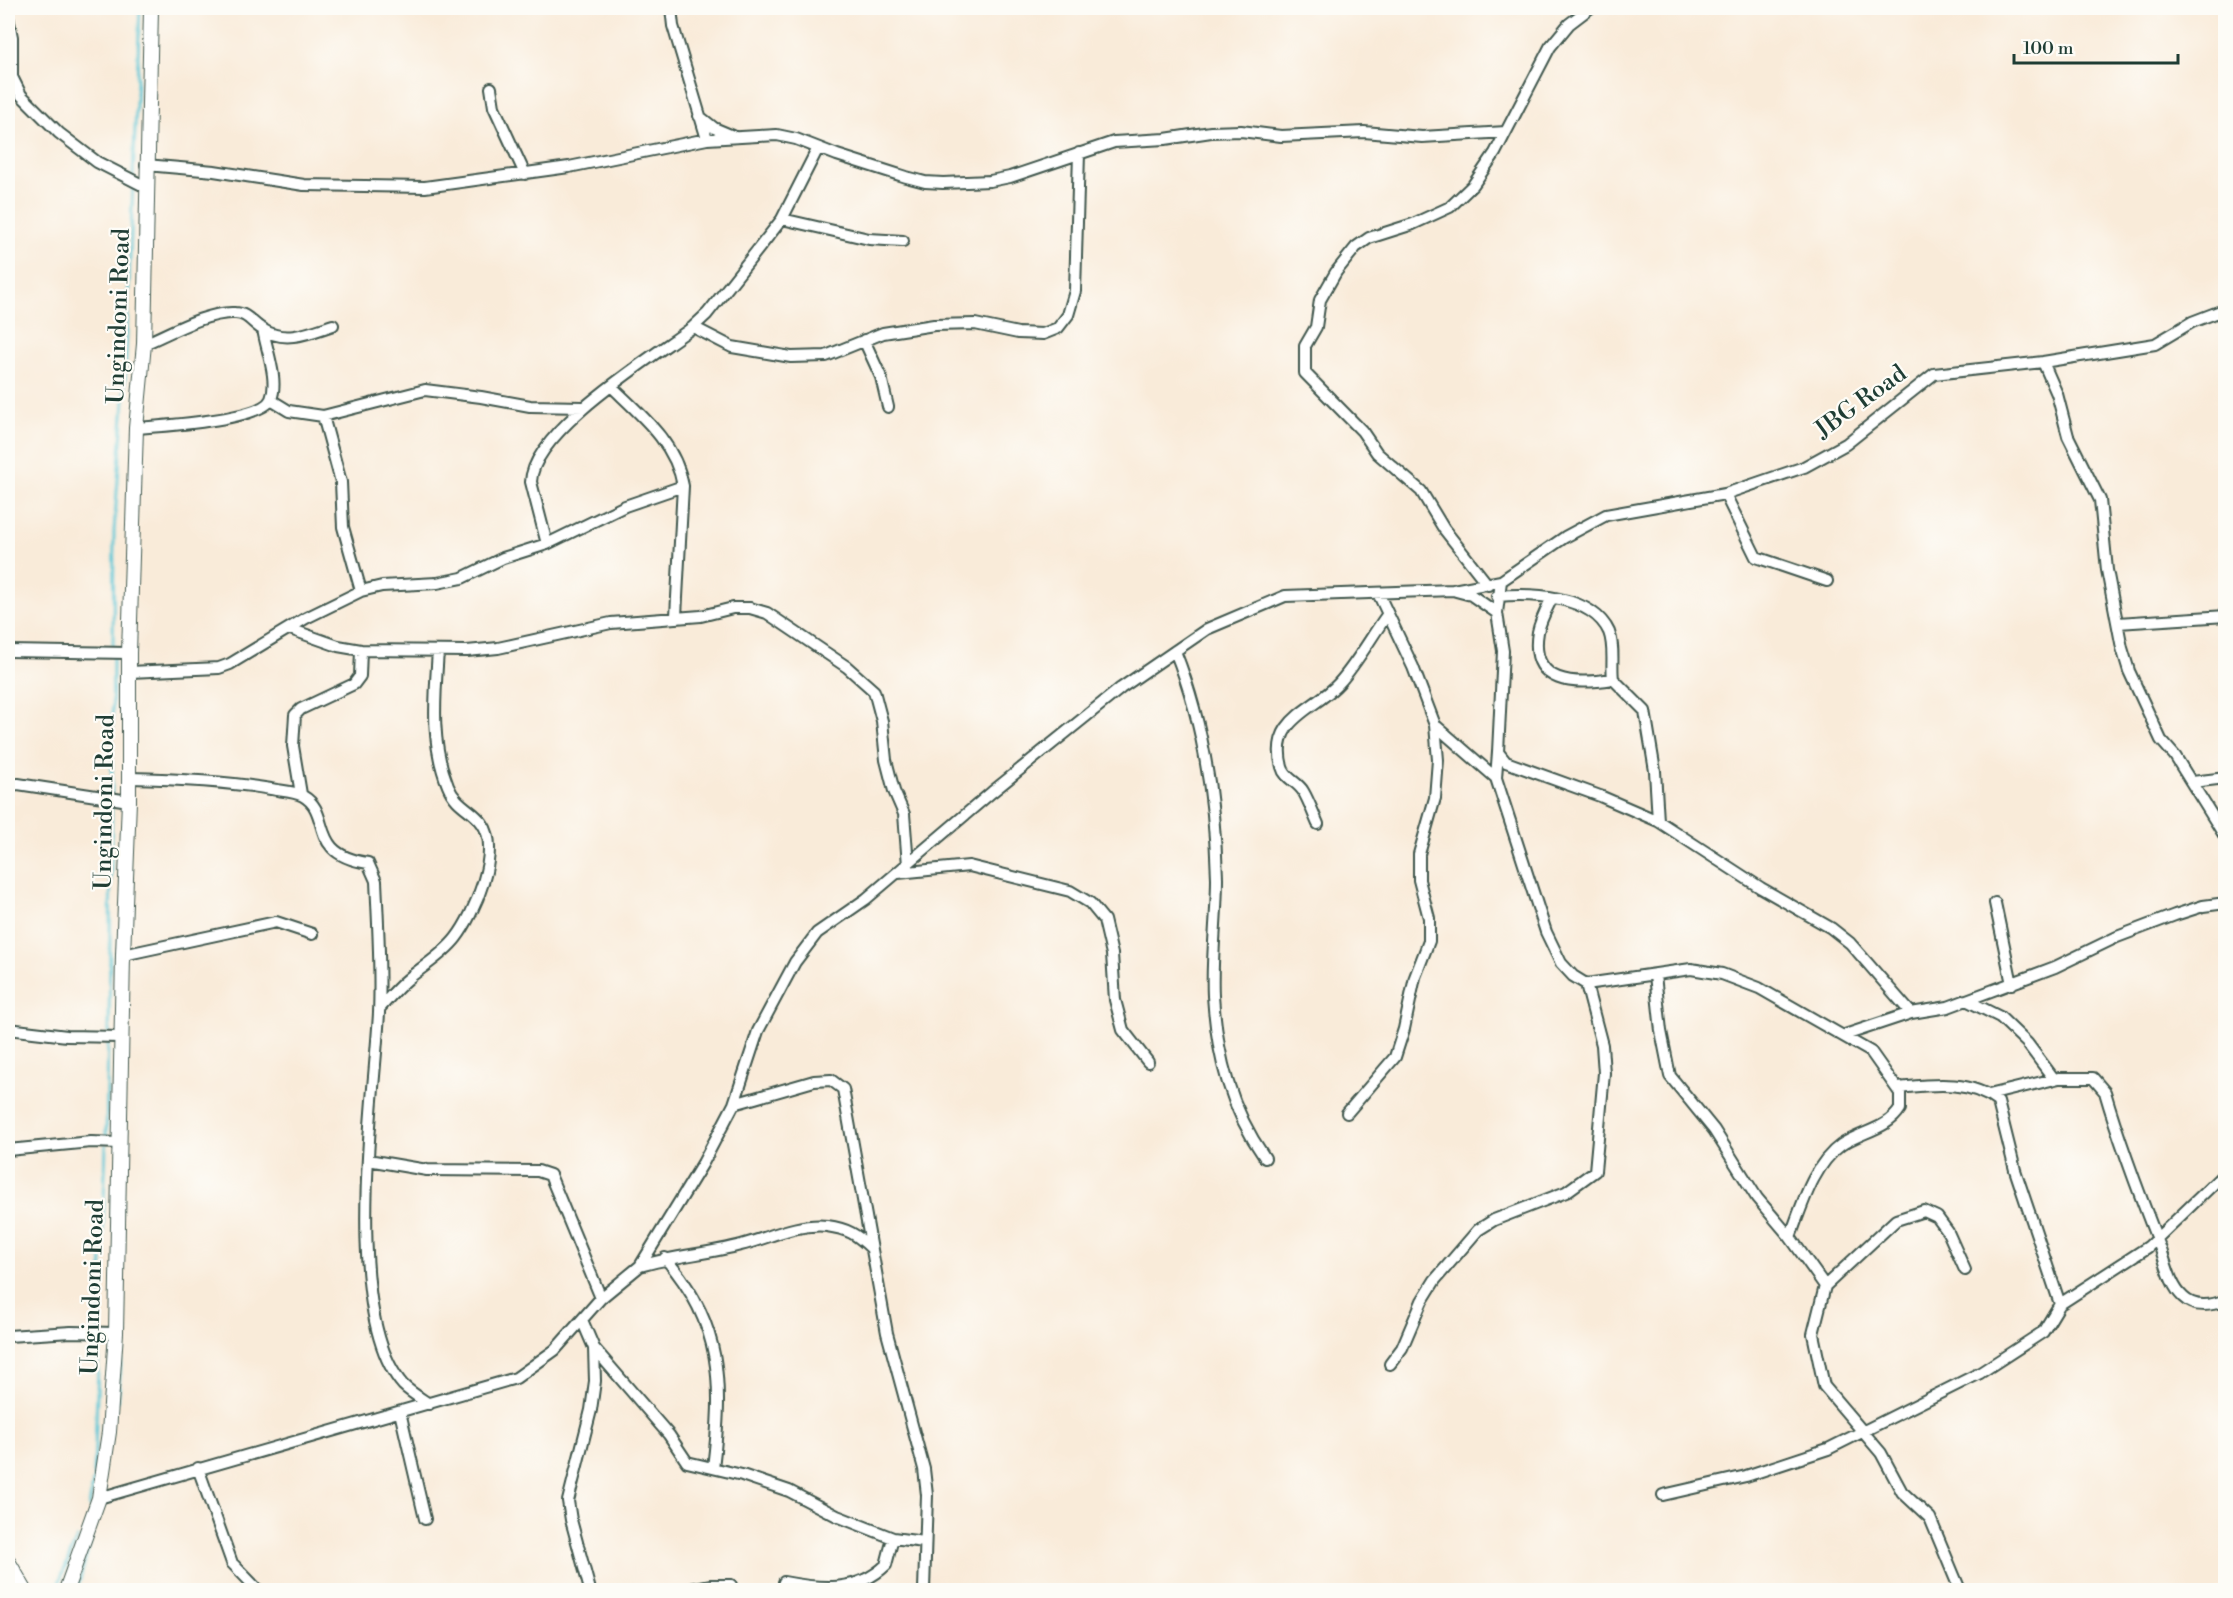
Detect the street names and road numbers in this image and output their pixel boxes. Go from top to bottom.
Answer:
street label: Ungindoni Road [101,227,137,404]
street label: JBG Road [1809,359,1913,446]
street label: Ungindoni Road [88,713,122,890]
street label: Ungindoni Road [75,1198,111,1375]

